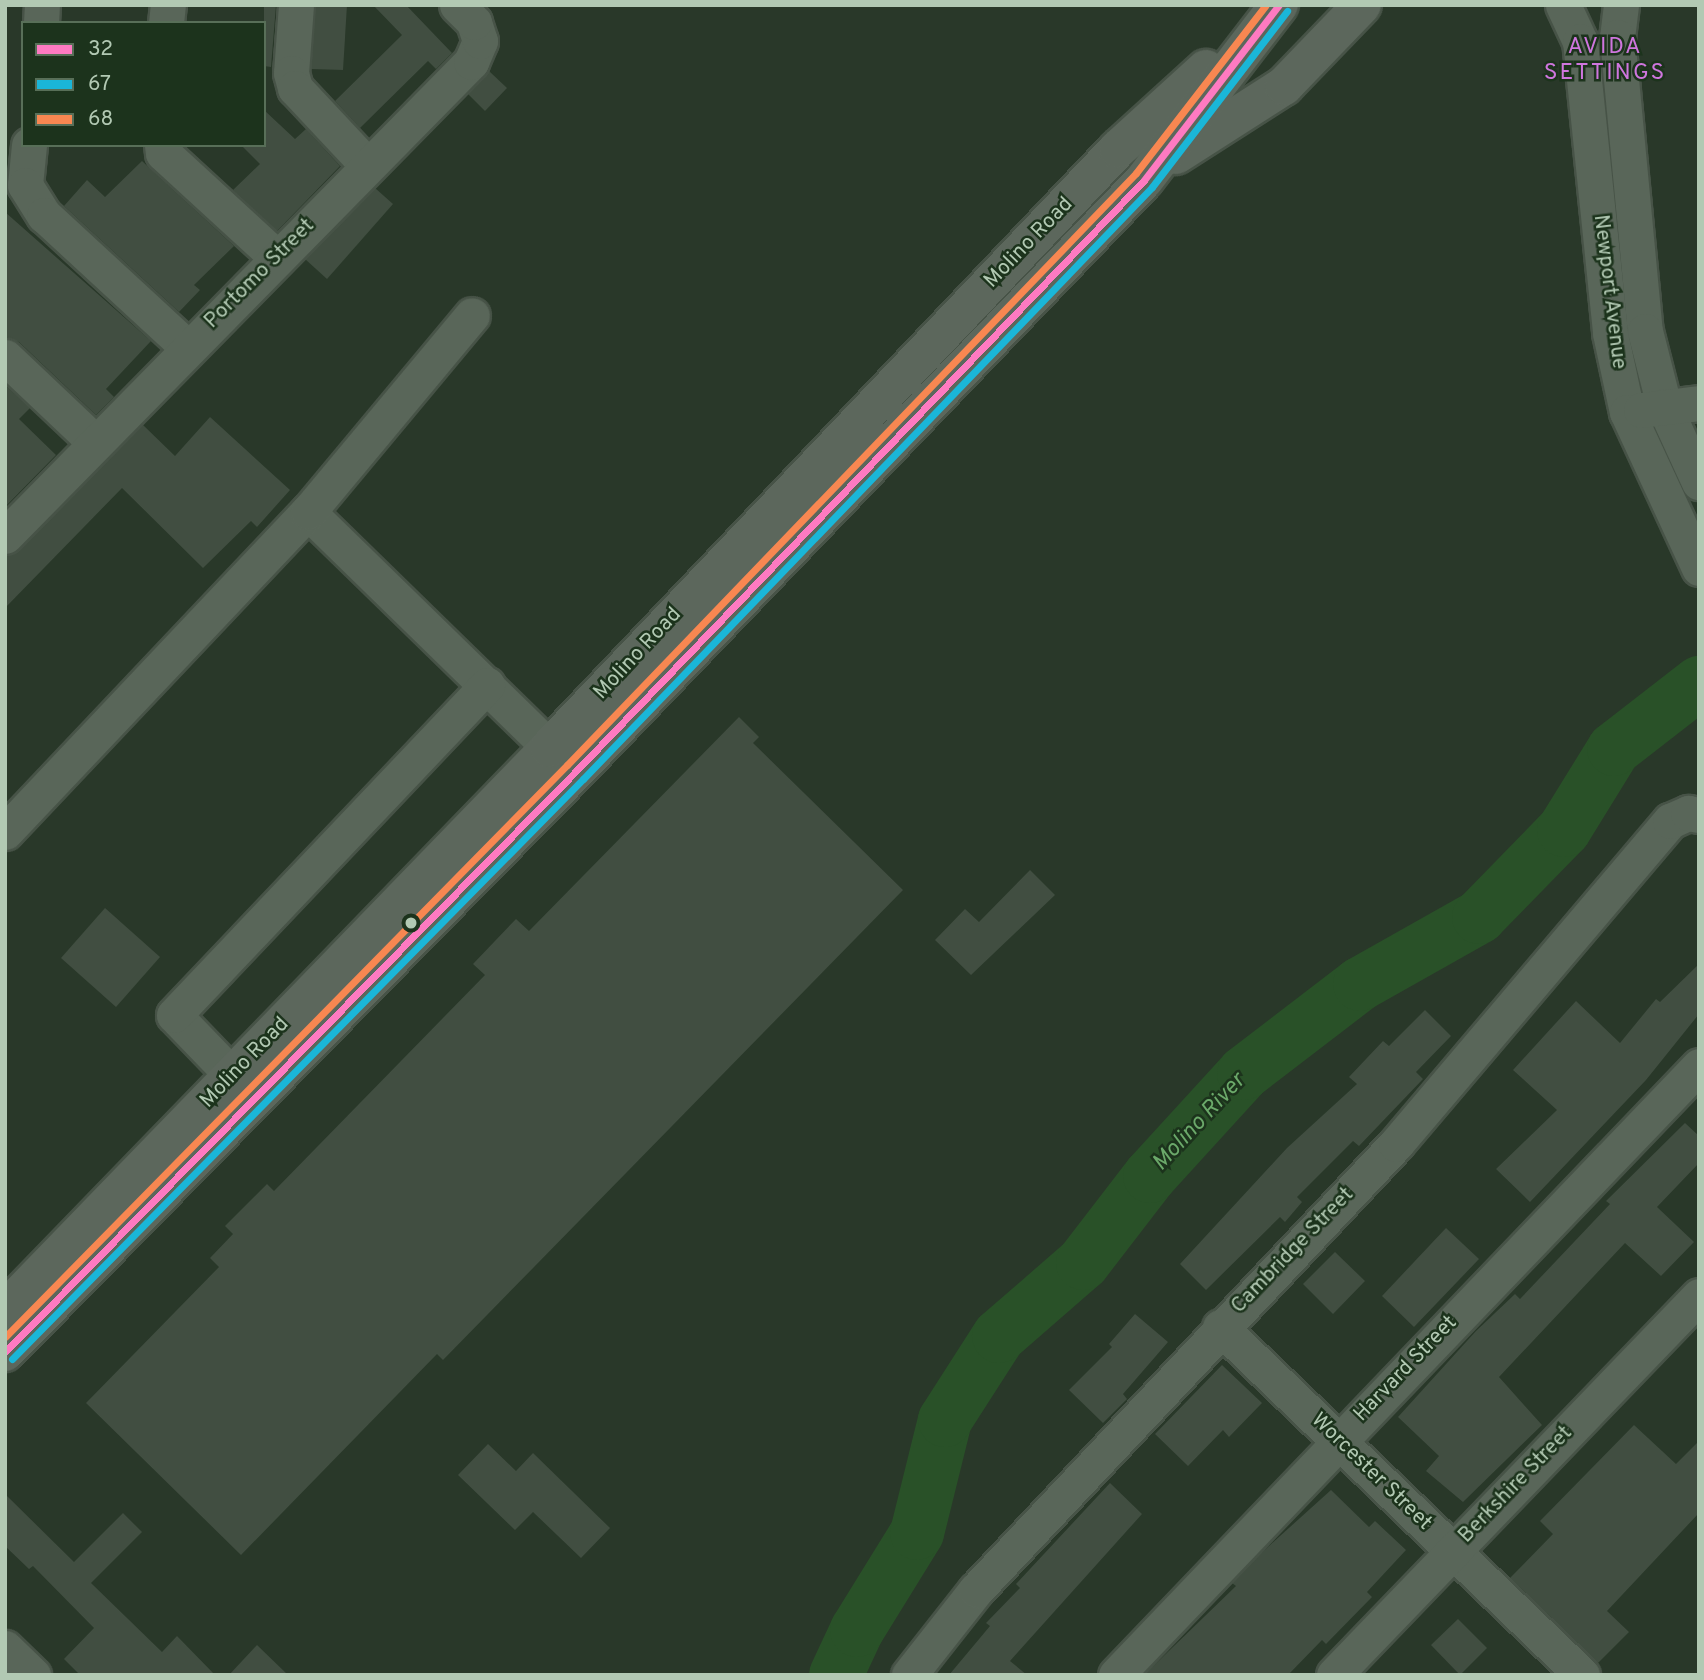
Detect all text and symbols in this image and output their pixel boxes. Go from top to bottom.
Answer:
legend [21,21,266,147]
district label: AVIDA SETTINGS [1545,34,1665,88]
text: 32 [88,36,113,63]
text: 67 [88,71,111,98]
text: 68 [88,106,113,133]
street label: Molino Road [979,192,1079,294]
street label: Newport Avenue [1587,213,1631,371]
street label: Portomo Street [200,214,320,334]
street label: Molino Road [589,603,687,705]
unlabelled marker [404,916,418,930]
street label: Molino Road [195,1012,295,1114]
water label: Molino River [1148,1068,1252,1178]
street label: Cambridge Street [1227,1183,1359,1319]
street label: Harvard Street [1349,1311,1463,1427]
street label: Worcester Street [1305,1408,1437,1536]
street label: Berkshire Street [1454,1421,1578,1549]

